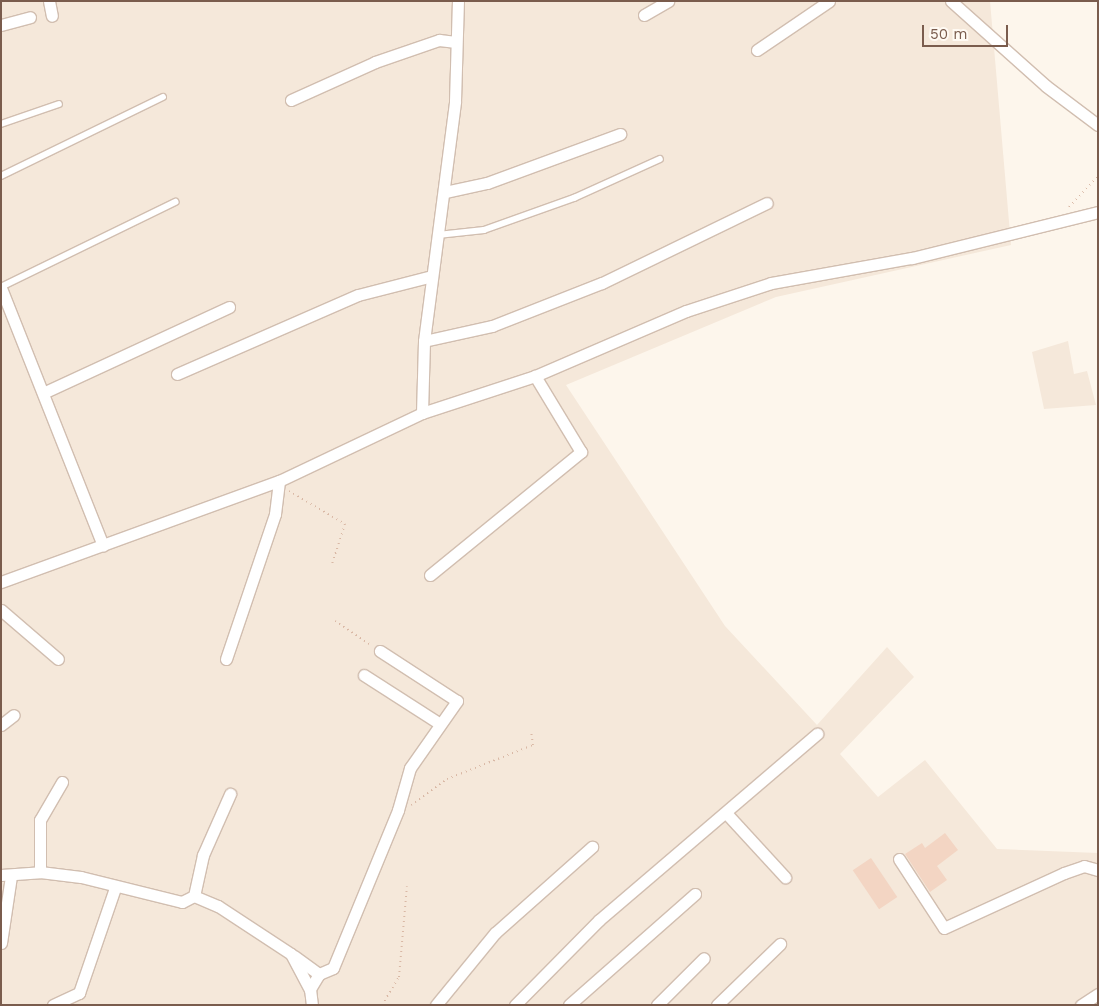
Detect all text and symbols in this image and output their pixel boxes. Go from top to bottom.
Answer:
scale bar [924,15,1010,47]
text: 50 m [930,25,967,43]

